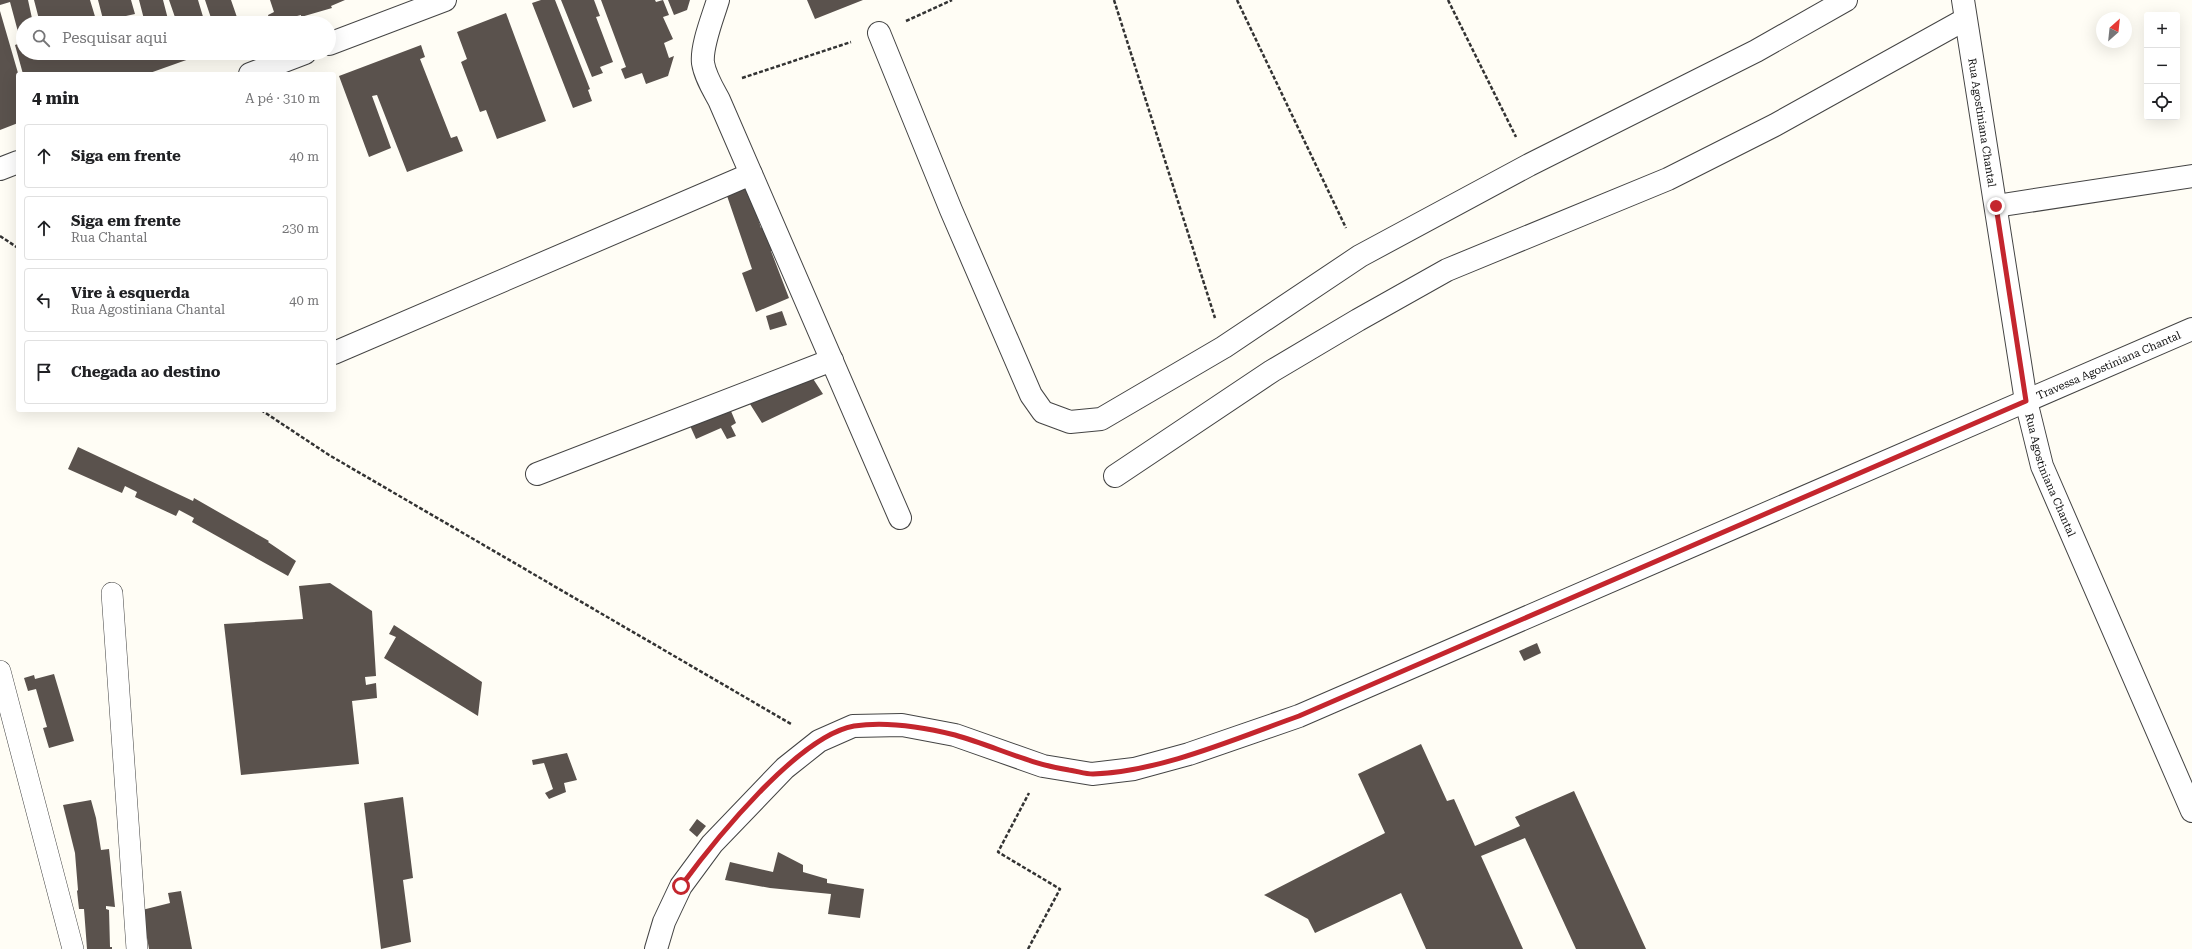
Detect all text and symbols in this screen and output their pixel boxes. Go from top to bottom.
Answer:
north arrow [2096,12,2132,48]
map controls [2144,12,2180,120]
button: + [2144,12,2180,48]
search box [16,16,336,60]
icon: search [30,27,52,49]
text: Pesquisar aqui [62,29,167,47]
button: − [2144,48,2180,84]
street label: Rua Agostiniana Chantal [1966,57,1999,189]
button: locate [2144,84,2180,120]
text: 4 min [32,88,79,108]
text: A pé · 310 m [245,91,320,106]
icon: ahead [33,145,55,167]
text: Siga em frente [71,147,181,165]
text: 40 m [289,149,319,164]
route end [1987,197,2005,215]
text: Siga em frente [71,212,181,230]
icon: ahead [33,217,55,239]
text: 230 m [282,221,319,236]
text: Rua Chantal [71,230,147,245]
text: Vire à esquerda [71,284,190,302]
icon: left [33,289,55,311]
text: 40 m [289,293,319,308]
text: Rua Agostiniana Chantal [71,302,225,317]
street label: Travessa Agostiniana Chantal [2034,328,2183,402]
icon: arrive [33,361,55,383]
text: Chegada ao destino [71,363,220,381]
street label: Rua Agostiniana Chantal [2023,412,2079,539]
route start [672,877,690,895]

